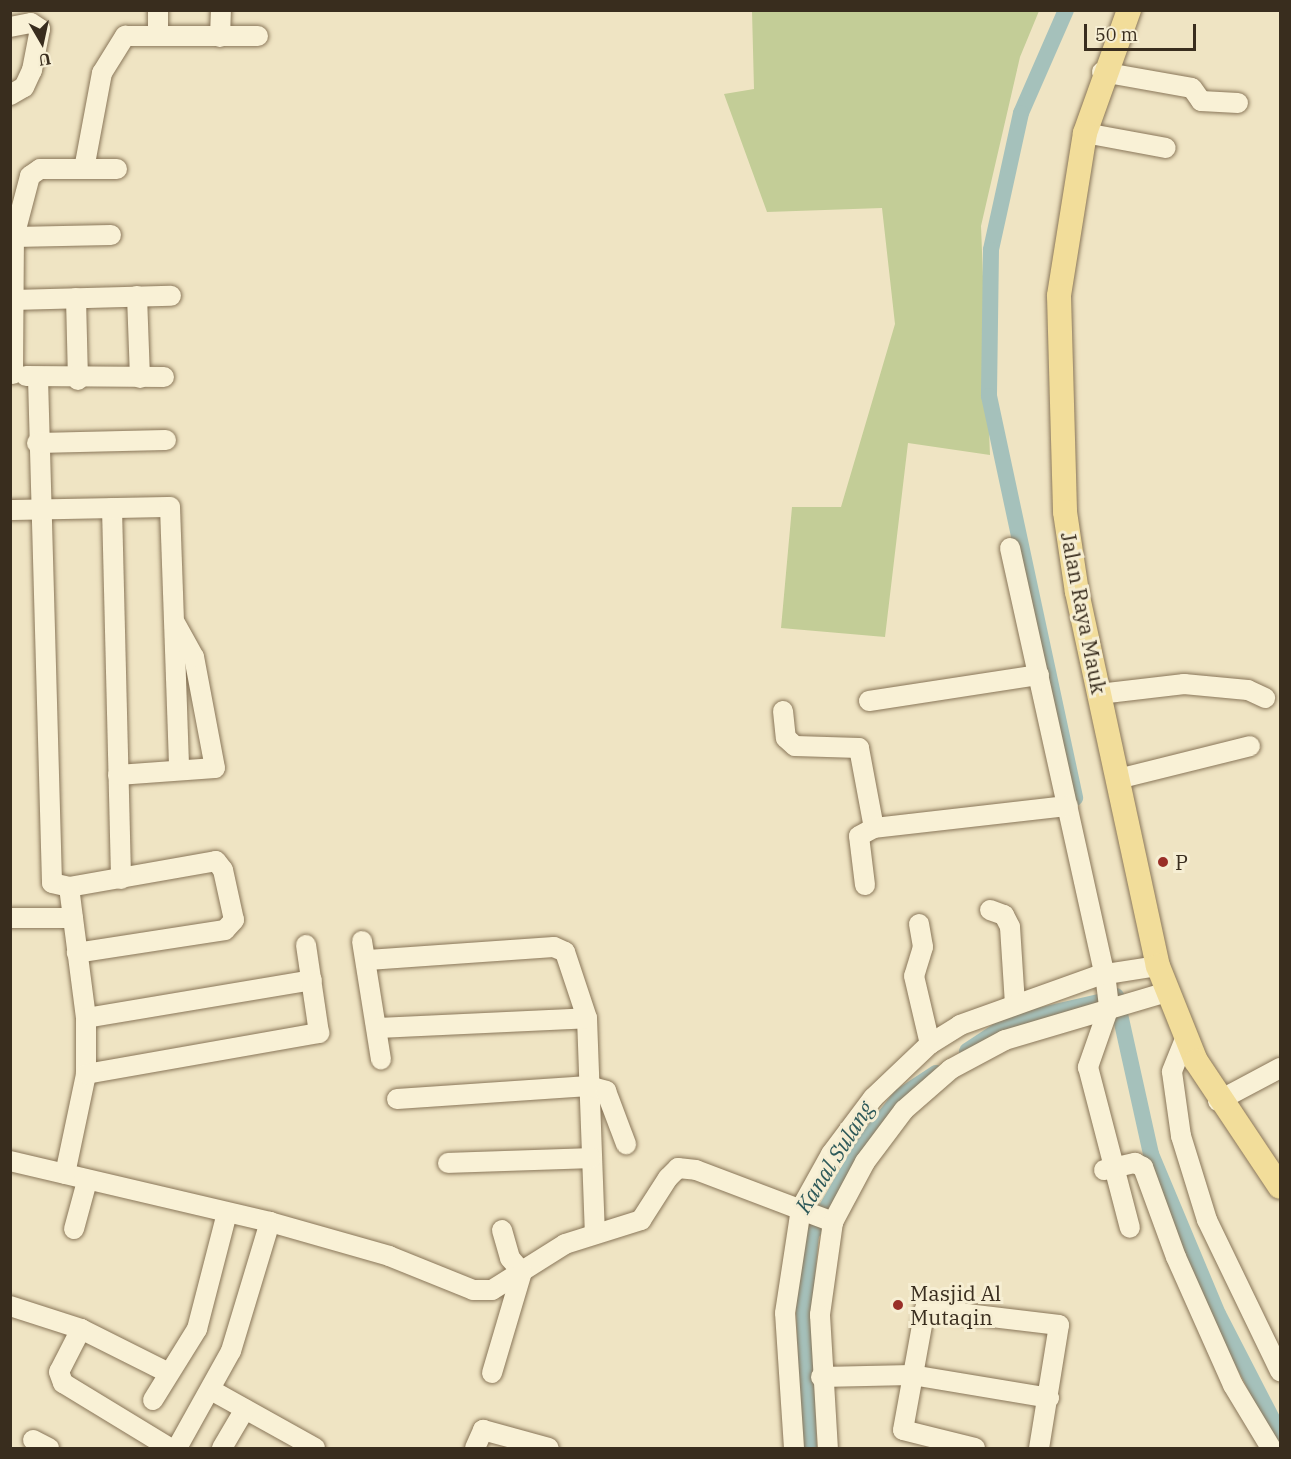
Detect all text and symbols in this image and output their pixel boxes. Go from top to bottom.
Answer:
north arrow [12,12,72,72]
scale bar [1087,12,1200,50]
text: 50 m [1095,23,1138,46]
text: U [37,49,52,71]
street label: Jalan Raya Mauk [1056,530,1112,696]
place label: P [1175,849,1188,875]
marker: P [1156,855,1170,869]
water label: Kanal Sulang [789,1096,879,1218]
place label: Masjid Al Mutaqin [910,1280,1001,1330]
marker: Masjid Al Mutaqin [891,1298,905,1312]

